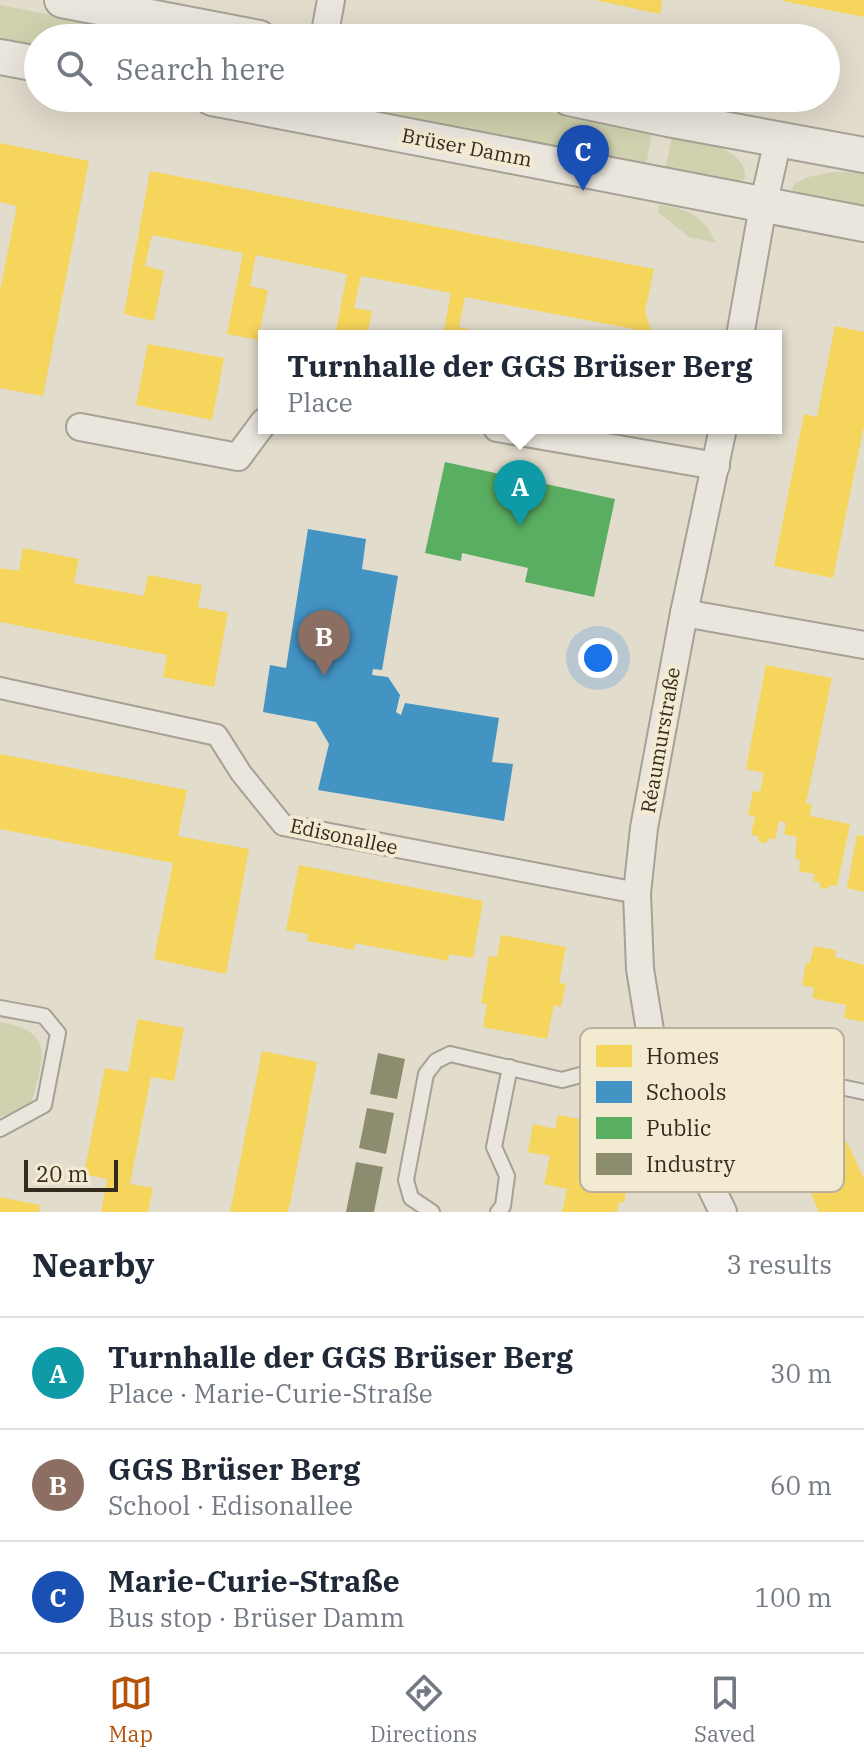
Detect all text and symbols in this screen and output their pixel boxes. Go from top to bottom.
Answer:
search box [24,24,840,112]
icon: search [52,46,96,90]
text: Search here [116,49,285,88]
street label: Brüser Damm [400,121,534,173]
pin: C [557,125,609,191]
popup [258,330,782,434]
text: Turnhalle der GGS Brüser Berg [287,346,753,385]
text: Place [287,385,353,419]
pin: A [494,460,546,526]
pin: B [298,610,350,676]
your location [578,638,618,678]
street label: Réaumurstraße [634,665,686,815]
street label: Edisonallee [288,811,400,861]
legend [580,1028,844,1192]
text: Homes [646,1041,719,1070]
text: Schools [646,1077,726,1106]
text: Public [646,1113,711,1142]
text: Industry [646,1149,735,1178]
scale bar [24,1156,118,1192]
text: 20 m [36,1159,88,1188]
text: Nearby [32,1242,154,1286]
text: 3 results [726,1247,832,1281]
text: Turnhalle der GGS Brüser Berg [108,1337,573,1376]
text: A [49,1356,67,1390]
text: 30 m [770,1356,832,1390]
text: Place · Marie-Curie-Straße [108,1376,433,1410]
text: GGS Brüser Berg [108,1449,360,1488]
text: B [49,1468,67,1502]
text: 60 m [770,1468,832,1502]
text: School · Edisonallee [108,1488,353,1522]
text: Marie-Curie-Straße [108,1561,400,1600]
text: C [49,1580,67,1614]
text: 100 m [754,1580,832,1614]
text: Bus stop · Brüser Damm [108,1600,405,1634]
tab: Map [108,1671,153,1748]
tab: Directions [370,1671,477,1748]
tab: Saved [694,1671,756,1748]

